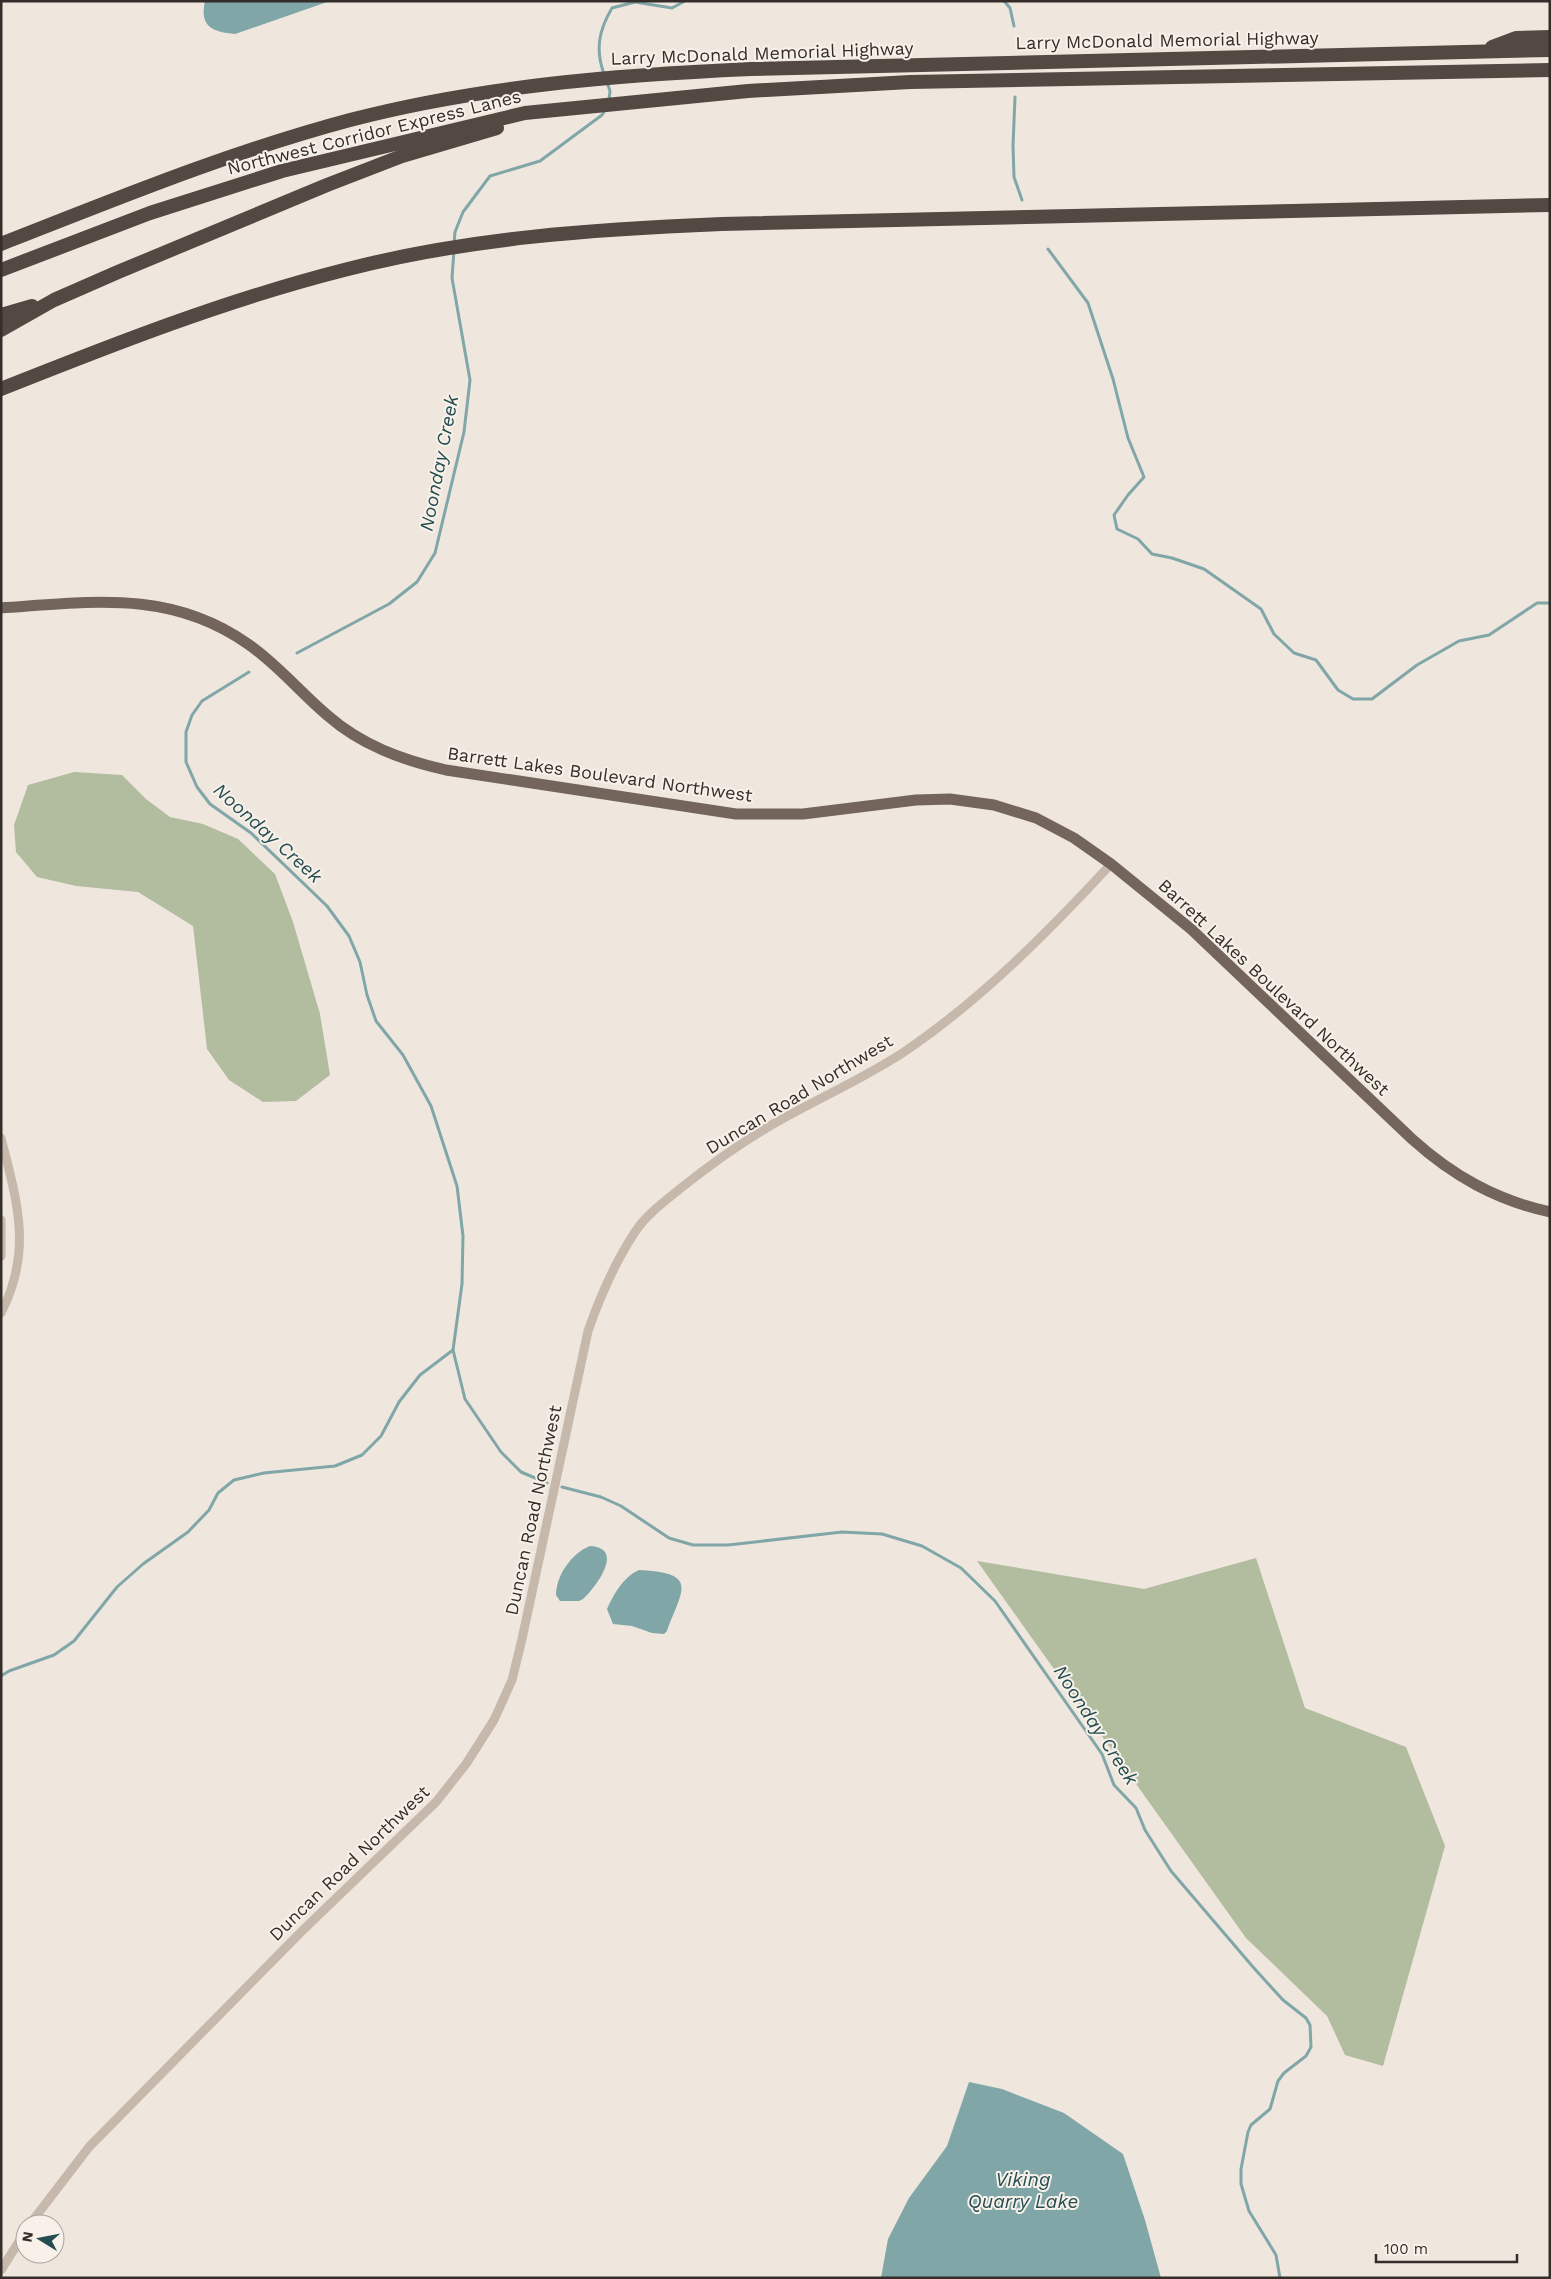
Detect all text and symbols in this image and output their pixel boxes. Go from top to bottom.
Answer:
street label: Larry McDonald Memorial Highway [1015,27,1319,53]
street label: Larry McDonald Memorial Highway [610,37,915,69]
street label: Northwest Corridor Express Lanes [225,85,523,179]
water label: Noonday Creek [415,392,464,533]
street label: Barrett Lakes Boulevard Northwest [446,742,754,806]
water label: Noonday Creek [209,778,328,888]
street label: Barrett Lakes Boulevard Northwest [1154,874,1394,1100]
street label: Duncan Road Northwest [702,1030,897,1158]
street label: Duncan Road Northwest [500,1403,566,1617]
water label: Noonday Creek [1049,1661,1144,1790]
street label: Duncan Road Northwest [265,1781,434,1945]
water label: Viking Quarry Lake [968,2168,1078,2213]
north arrow [15,2214,65,2264]
text: N [18,2230,36,2243]
scale bar [1376,2232,1517,2264]
text: 100 m [1384,2240,1428,2258]

